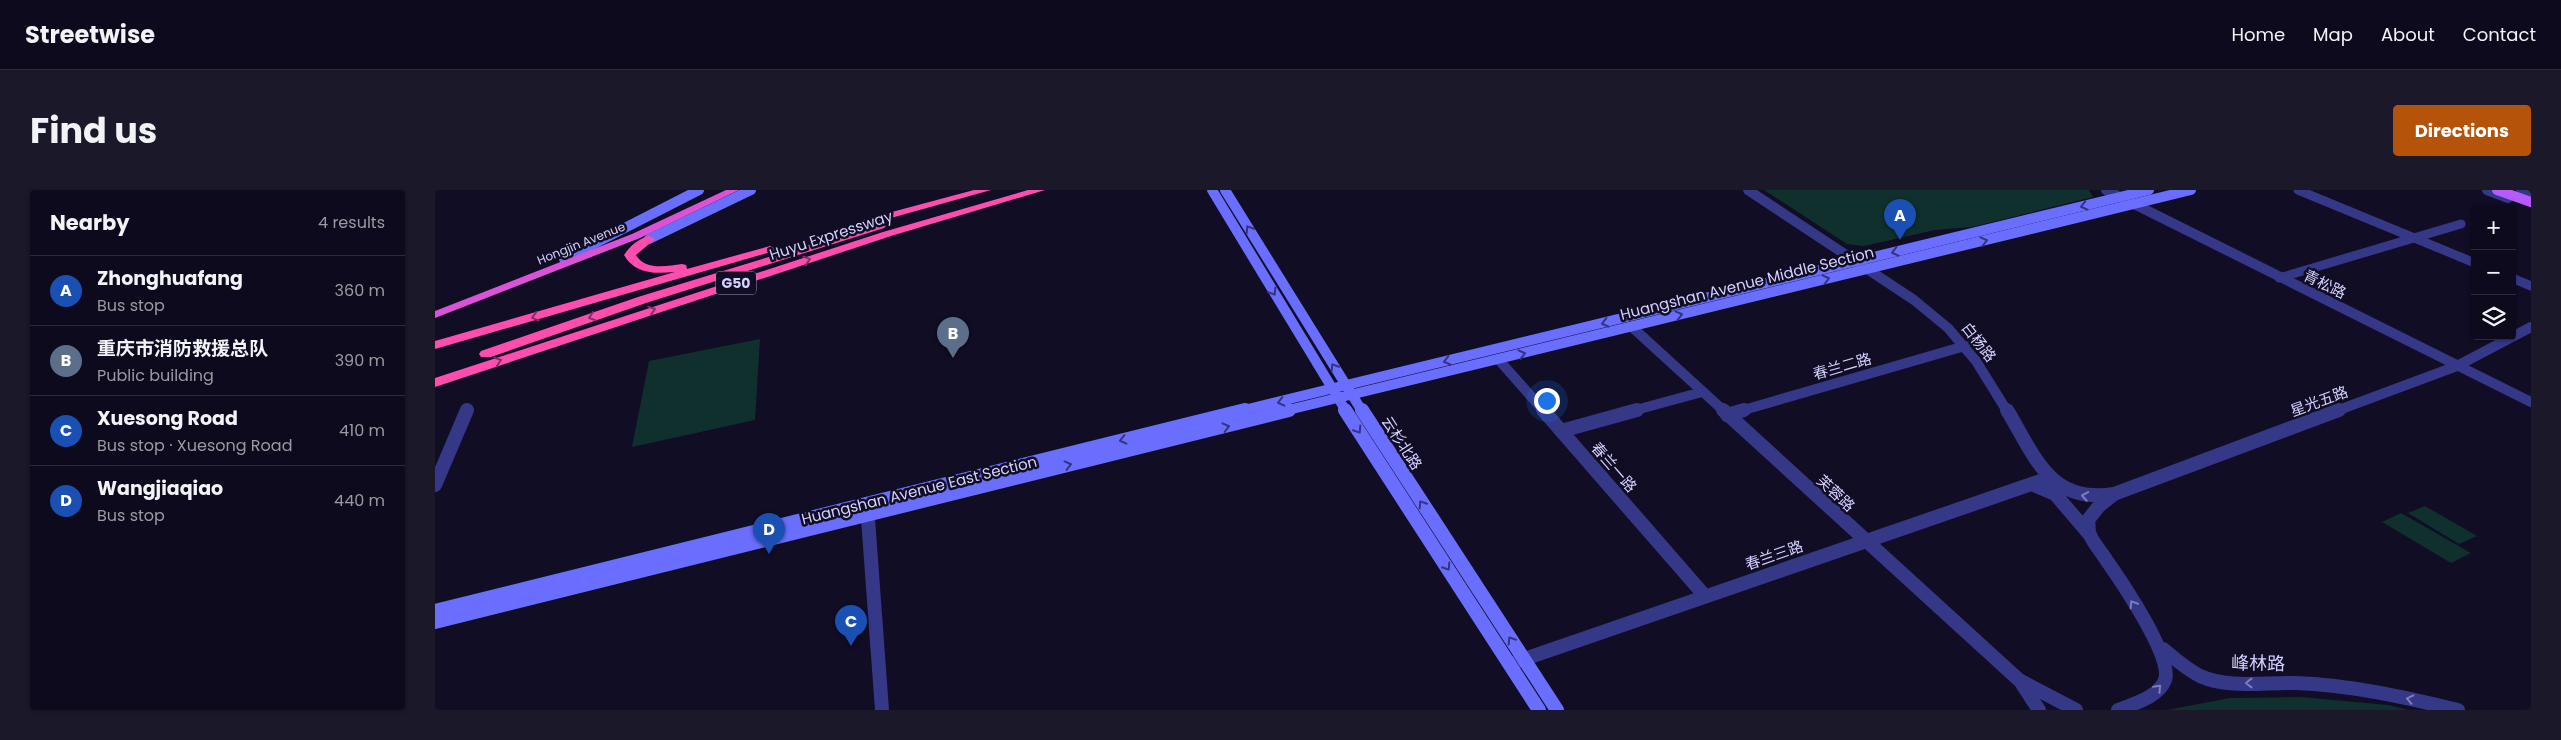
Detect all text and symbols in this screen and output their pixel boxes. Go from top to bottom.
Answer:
text: Streetwise [25,18,155,51]
text: Home [2231,22,2285,47]
text: Map [2313,22,2353,47]
text: About [2381,22,2435,47]
text: Contact [2463,22,2536,47]
button: Directions [2393,105,2531,156]
text: Find us [30,106,157,155]
pin: A [1884,199,1916,240]
one-way arrow [2080,200,2089,211]
street label: Huyu Expressway [767,205,896,265]
map controls [2471,205,2516,340]
button: + [2471,205,2516,250]
text: Nearby [50,208,130,237]
text: 4 results [318,211,385,234]
street label: Hongjin Avenue [534,218,628,268]
one-way arrow [1245,225,1255,234]
one-way arrow [1980,236,1988,246]
street label: Huangshan Avenue Middle Section [1618,241,1876,325]
one-way arrow [1890,246,1899,257]
button: − [2471,250,2516,295]
one-way arrow [802,256,810,266]
text: Zhonghuafang [97,265,243,292]
street label: 青松路 [2300,265,2350,303]
road number: G50 [716,272,756,295]
one-way arrow [1822,274,1831,285]
text: A [60,279,72,302]
text: 360 m [335,279,385,302]
one-way arrow [1267,286,1277,295]
text: Bus stop [97,294,165,317]
button: layers [2471,295,2516,340]
one-way arrow [647,306,656,316]
one-way arrow [531,311,539,321]
one-way arrow [589,311,597,321]
one-way arrow [1675,311,1683,321]
pin: B [937,317,969,358]
one-way arrow [1600,317,1609,328]
street label: 白杨路 [1957,318,2001,366]
text: 重庆市消防救援总队 [97,335,268,362]
street label: 春兰二路 [1810,348,1874,384]
text: B [61,349,71,372]
text: 390 m [335,349,385,372]
one-way arrow [1517,349,1526,360]
one-way arrow [1443,356,1451,366]
one-way arrow [493,357,501,367]
text: Public building [97,364,214,387]
one-way arrow [1331,364,1340,373]
street label: 星光五路 [2287,381,2351,421]
your location [1534,388,1560,414]
one-way arrow [1277,396,1286,407]
text: Xuesong Road [97,405,238,432]
street label: 云杉北路 [1377,412,1427,474]
text: C [60,419,72,442]
text: 410 m [339,419,385,442]
one-way arrow [1221,422,1229,432]
one-way arrow [1352,425,1362,434]
text: Bus stop · Xuesong Road [97,434,292,457]
one-way arrow [1119,434,1128,445]
street label: 春兰一路 [1586,437,1642,497]
street label: Huangshan Avenue East Section [799,451,1039,529]
one-way arrow [1063,460,1072,471]
street label: 芙蓉路 [1812,470,1860,516]
text: Wangjiaqiao [97,475,223,502]
text: D [60,489,72,512]
text: 440 m [334,489,385,512]
one-way arrow [2081,491,2090,501]
one-way arrow [1419,500,1429,509]
text: Bus stop [97,504,165,527]
pin: D [753,513,785,554]
street label: 春兰三路 [1742,535,1806,575]
one-way arrow [1440,561,1450,570]
one-way arrow [2130,601,2140,610]
pin: C [835,605,867,646]
one-way arrow [1508,636,1517,645]
street label: 峰林路 [2231,650,2285,676]
one-way arrow [2245,678,2252,688]
one-way arrow [2152,684,2161,693]
one-way arrow [2406,694,2415,705]

